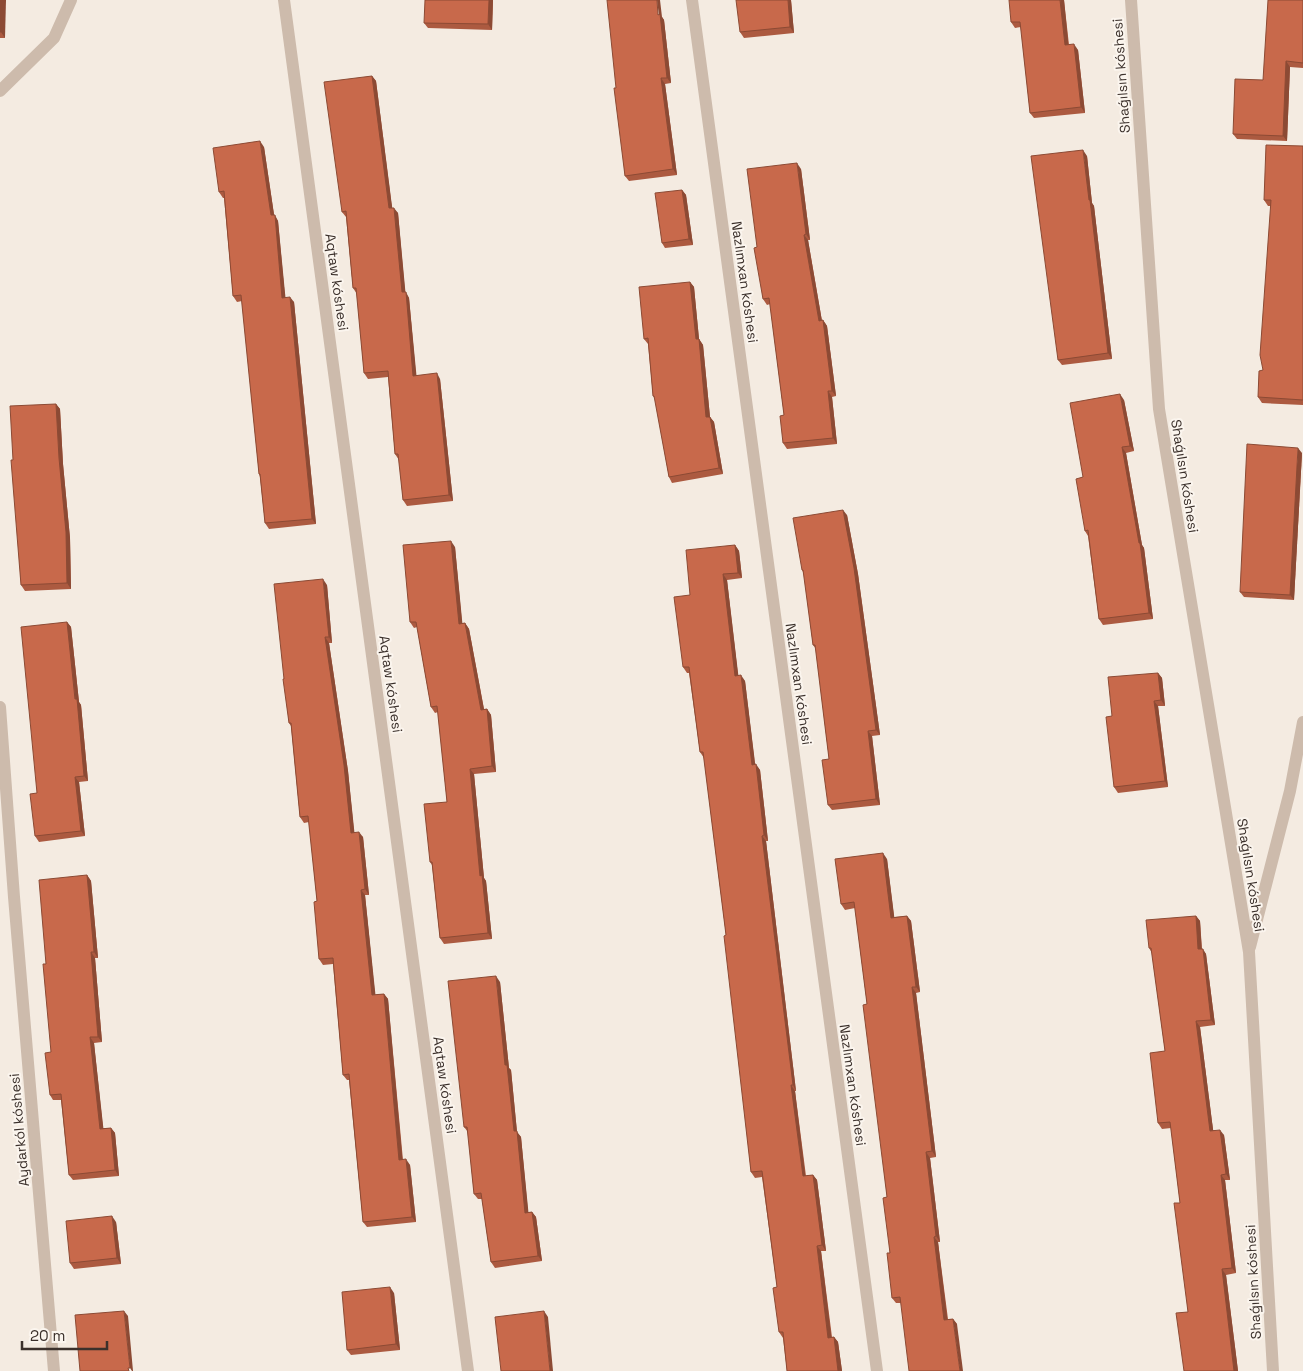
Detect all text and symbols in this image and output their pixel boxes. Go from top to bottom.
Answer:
street label: Shaǵılsın kóshesi [1108,18,1134,134]
street label: Nazlımxan kóshesi [728,220,762,344]
street label: Aqtaw kóshesi [321,232,353,332]
street label: Shaǵılsın kóshesi [1167,418,1203,534]
street label: Nazlımxan kóshesi [782,622,816,746]
street label: Aqtaw kóshesi [375,634,407,734]
street label: Shaǵılsın kóshesi [1233,817,1269,933]
street label: Nazlımxan kóshesi [836,1023,870,1147]
street label: Aqtaw kóshesi [429,1035,461,1135]
street label: Aydarkól kóshesi [5,1073,33,1187]
street label: Shaǵılsın kóshesi [1241,1224,1265,1340]
scale bar [22,1318,108,1350]
text: 20 m [30,1326,65,1345]

